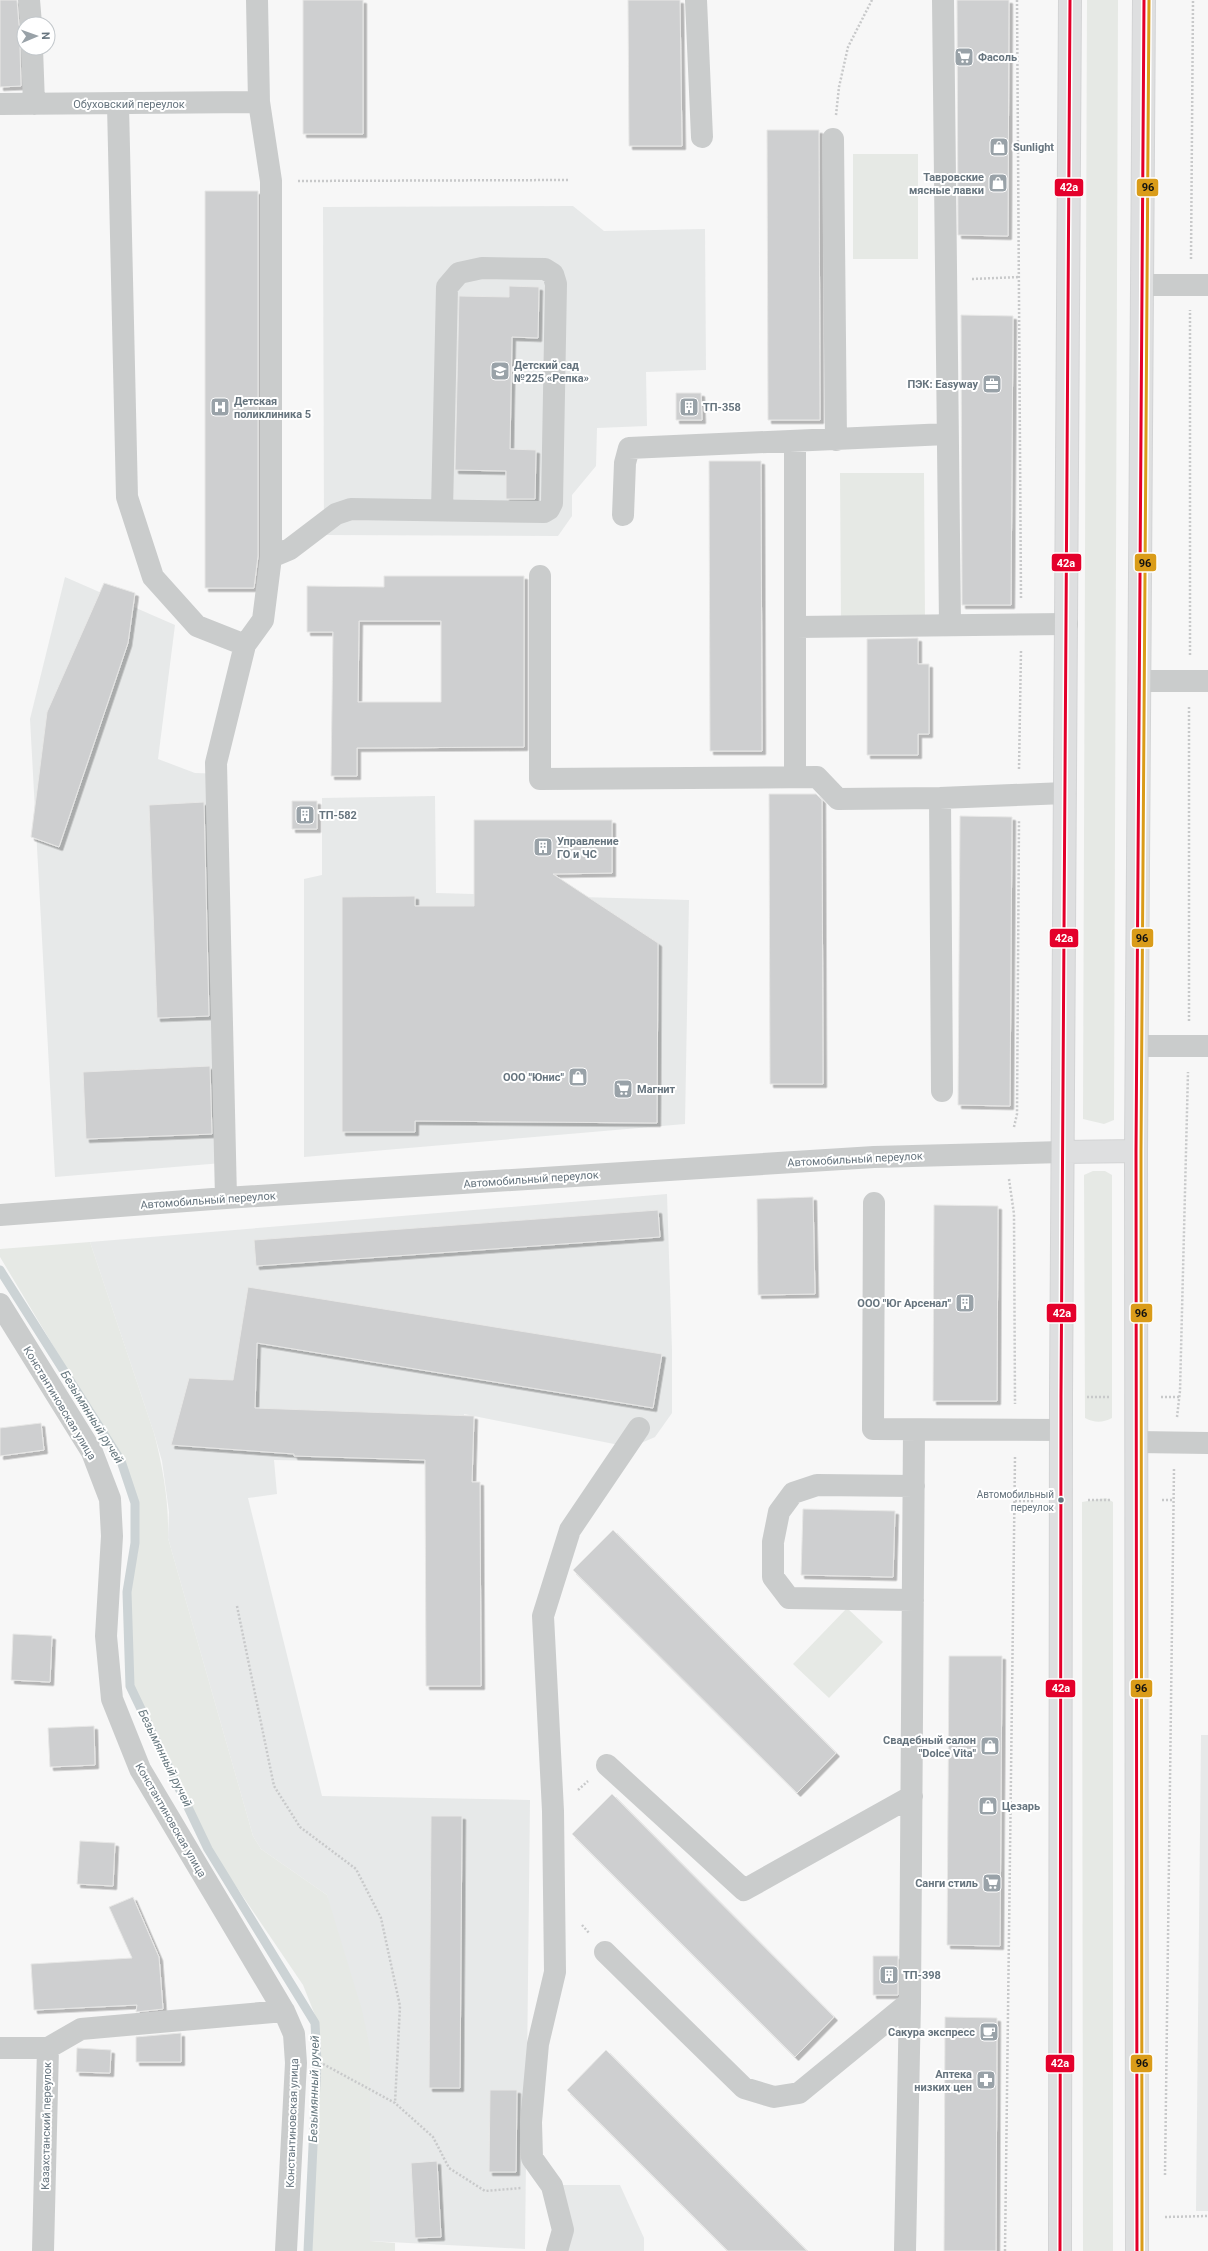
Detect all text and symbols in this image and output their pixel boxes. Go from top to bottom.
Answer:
north arrow [16,16,56,56]
text: N [39,32,52,40]
supermarket icon: Фасоль [953,46,975,68]
place label: Фасоль [978,51,1017,64]
street label: Обуховский переулок [73,98,185,111]
shop icon: Sunlight [988,136,1010,158]
place label: Sunlight [1013,141,1054,154]
place label: Тавровские мясные лавки [909,171,984,197]
shop icon: Тавровские мясные лавки [987,172,1009,194]
line badge: 42a [1054,178,1084,197]
line badge: 96 [1136,178,1159,197]
text: 42a [1060,181,1078,194]
text: 96 [1142,181,1154,194]
place label: Детский сад №225 «Репка» [514,359,590,385]
school or university icon: Детский сад №225 «Репка» [489,360,511,382]
office icon: ПЭК: Easyway [981,373,1003,395]
place label: ПЭК: Easyway [907,378,978,391]
place label: Детская поликлиника 5 [234,395,311,421]
hospital icon: Детская поликлиника 5 [209,396,231,418]
building icon: ТП-358 [678,396,700,418]
place label: ТП-358 [703,401,741,414]
line badge: 42a [1051,553,1082,572]
line badge: 96 [1134,553,1157,572]
text: 42a [1057,557,1075,570]
text: 96 [1139,557,1151,570]
building icon: ТП-582 [294,804,316,826]
place label: ТП-582 [319,809,357,822]
place label: Управление ГО и ЧС [557,835,619,861]
building icon: Управление ГО и ЧС [532,836,554,858]
line badge: 42a [1049,928,1079,948]
line badge: 96 [1131,928,1154,948]
text: 42a [1055,932,1073,945]
text: 96 [1136,932,1148,945]
shop icon: ООО "Юнис" [567,1066,589,1088]
place label: ООО "Юнис" [503,1071,564,1084]
supermarket icon: Магнит [612,1078,634,1100]
place label: Магнит [637,1083,676,1096]
street label: Автомобильный переулок [787,1149,923,1170]
street label: Автомобильный переулок [463,1168,599,1191]
street label: Автомобильный переулок [140,1189,276,1212]
building icon: ООО "Юг Арсенал" [954,1292,976,1314]
place label: ООО "Юг Арсенал" [857,1297,951,1310]
line badge: 42a [1046,1303,1077,1323]
line badge: 96 [1130,1303,1153,1323]
text: 42a [1053,1307,1071,1320]
text: 96 [1135,1307,1147,1320]
street label: Константиновская улица [21,1344,99,1462]
water label: Безымянный ручей [58,1368,126,1466]
place label: Автомобильный переулок [977,1489,1055,1513]
marker: Автомобильный переулок [1056,1495,1066,1505]
line badge: 42a [1045,1679,1076,1698]
line badge: 96 [1130,1679,1153,1698]
text: 42a [1052,1682,1070,1695]
text: 96 [1135,1682,1147,1695]
water label: Безымянный ручей [135,1707,195,1809]
place label: Свадебный салон "Dolce Vita" [883,1734,976,1760]
shop icon: Свадебный салон "Dolce Vita" [979,1735,1001,1757]
street label: Константиновская улица [132,1761,209,1880]
shop icon: Цезарь [977,1795,999,1817]
place label: Цезарь [1002,1800,1040,1813]
supermarket icon: Санги стиль [981,1872,1003,1894]
place label: Санги стиль [915,1877,978,1890]
building icon: ТП-398 [878,1964,900,1986]
place label: ТП-398 [903,1969,941,1982]
cafe icon: Сакура экспресс [978,2021,1000,2043]
place label: Сакура экспресс [888,2026,975,2039]
water label: Безымянный ручей [306,2035,322,2143]
line badge: 42a [1045,2054,1075,2073]
line badge: 96 [1130,2054,1153,2073]
text: 42a [1051,2057,1069,2070]
text: 96 [1136,2057,1148,2070]
street label: Константиновская улица [284,2058,301,2188]
street label: Казахстанский переулок [39,2062,54,2190]
place label: Аптека низких цен [914,2068,972,2094]
pharmacy icon: Аптека низких цен [975,2069,997,2091]

